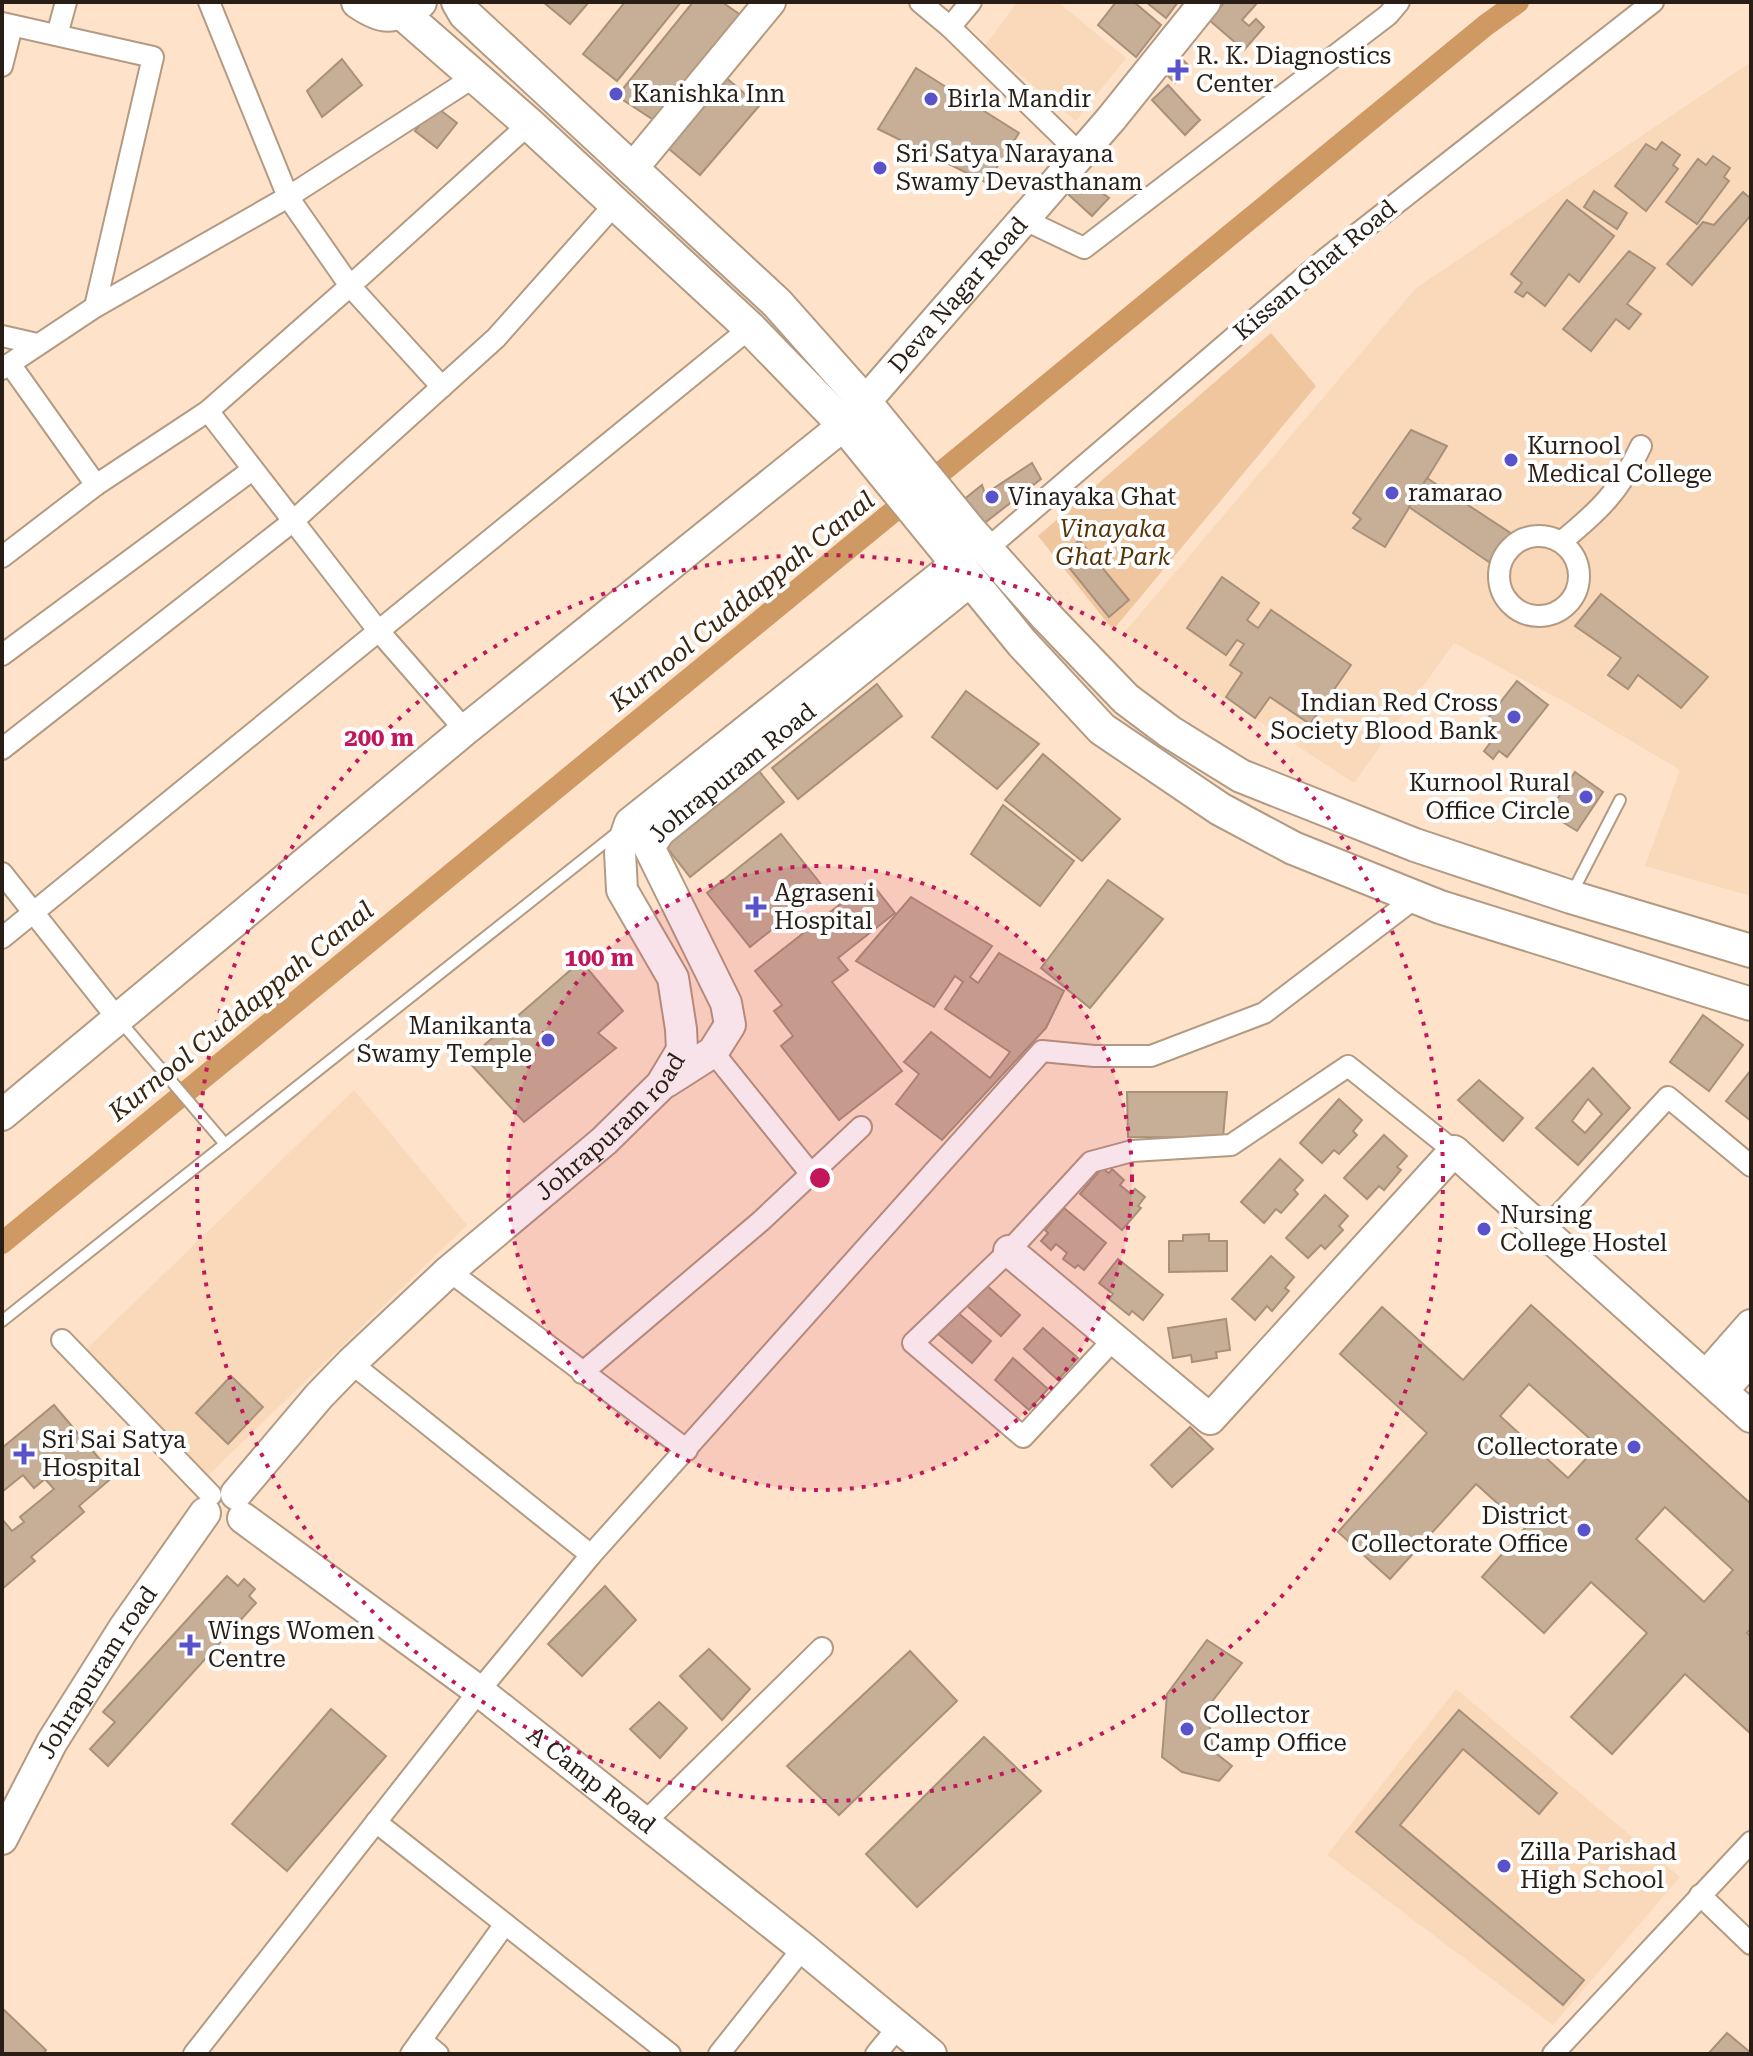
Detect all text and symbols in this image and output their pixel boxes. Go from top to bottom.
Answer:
place label: R. K. Diagnostics Center [1196,42,1391,98]
marker: R. K. Diagnostics Center [1167,59,1189,81]
place label: Kanishka Inn [632,80,785,108]
marker: Kanishka Inn [607,85,625,103]
place label: Birla Mandir [947,85,1091,113]
marker: Birla Mandir [922,90,940,108]
place label: Sri Satya Narayana Swamy Devasthanam [896,140,1143,196]
marker: Sri Satya Narayana Swamy Devasthanam [871,159,889,177]
street label: Kissan Ghat Road [1228,194,1402,346]
street label: Deva Nagar Road [883,211,1033,378]
place label: Kurnool Medical College [1527,432,1712,488]
marker: Kurnool Medical College [1502,451,1520,469]
place label: ramarao [1408,479,1503,507]
place label: Vinayaka Ghat [1008,483,1176,511]
marker: ramarao [1383,484,1401,502]
water label: Kurnool Cuddappah Canal [603,485,880,718]
marker: Vinayaka Ghat [983,488,1001,506]
park label: Vinayaka Ghat Park [1056,515,1170,571]
place label: Indian Red Cross Society Blood Bank [1271,689,1498,745]
street label: Johrapuram Road [642,697,821,848]
marker: Indian Red Cross Society Blood Bank [1505,708,1523,726]
text: 200 m [344,724,414,752]
place label: Kurnool Rural Office Circle [1409,769,1570,825]
marker: Kurnool Rural Office Circle [1577,788,1595,806]
place label: Agraseni Hospital [774,879,875,935]
water label: Kurnool Cuddappah Canal [102,895,379,1128]
marker: Agraseni Hospital [745,896,767,918]
text: 100 m [564,944,634,972]
place label: Manikanta Swamy Temple [357,1012,532,1068]
marker: Manikanta Swamy Temple [539,1031,557,1049]
street label: Johrapuram road [530,1048,691,1206]
centre of rings [806,1164,834,1192]
place label: Nursing College Hostel [1500,1201,1667,1257]
marker: Nursing College Hostel [1475,1220,1493,1238]
place label: Sri Sai Satya Hospital [42,1426,186,1482]
place label: Collectorate [1477,1433,1618,1461]
marker: Collectorate [1625,1438,1643,1456]
marker: Sri Sai Satya Hospital [13,1443,35,1465]
place label: District Collectorate Office [1351,1502,1568,1558]
marker: District Collectorate Office [1575,1521,1593,1539]
street label: Johrapuram road [32,1581,163,1764]
place label: Wings Women Centre [208,1617,375,1673]
marker: Wings Women Centre [179,1634,201,1656]
place label: Collector Camp Office [1203,1701,1347,1757]
marker: Collector Camp Office [1178,1720,1196,1738]
street label: A Camp Road [522,1721,661,1839]
place label: Zilla Parishad High School [1520,1838,1677,1894]
marker: Zilla Parishad High School [1495,1857,1513,1875]

